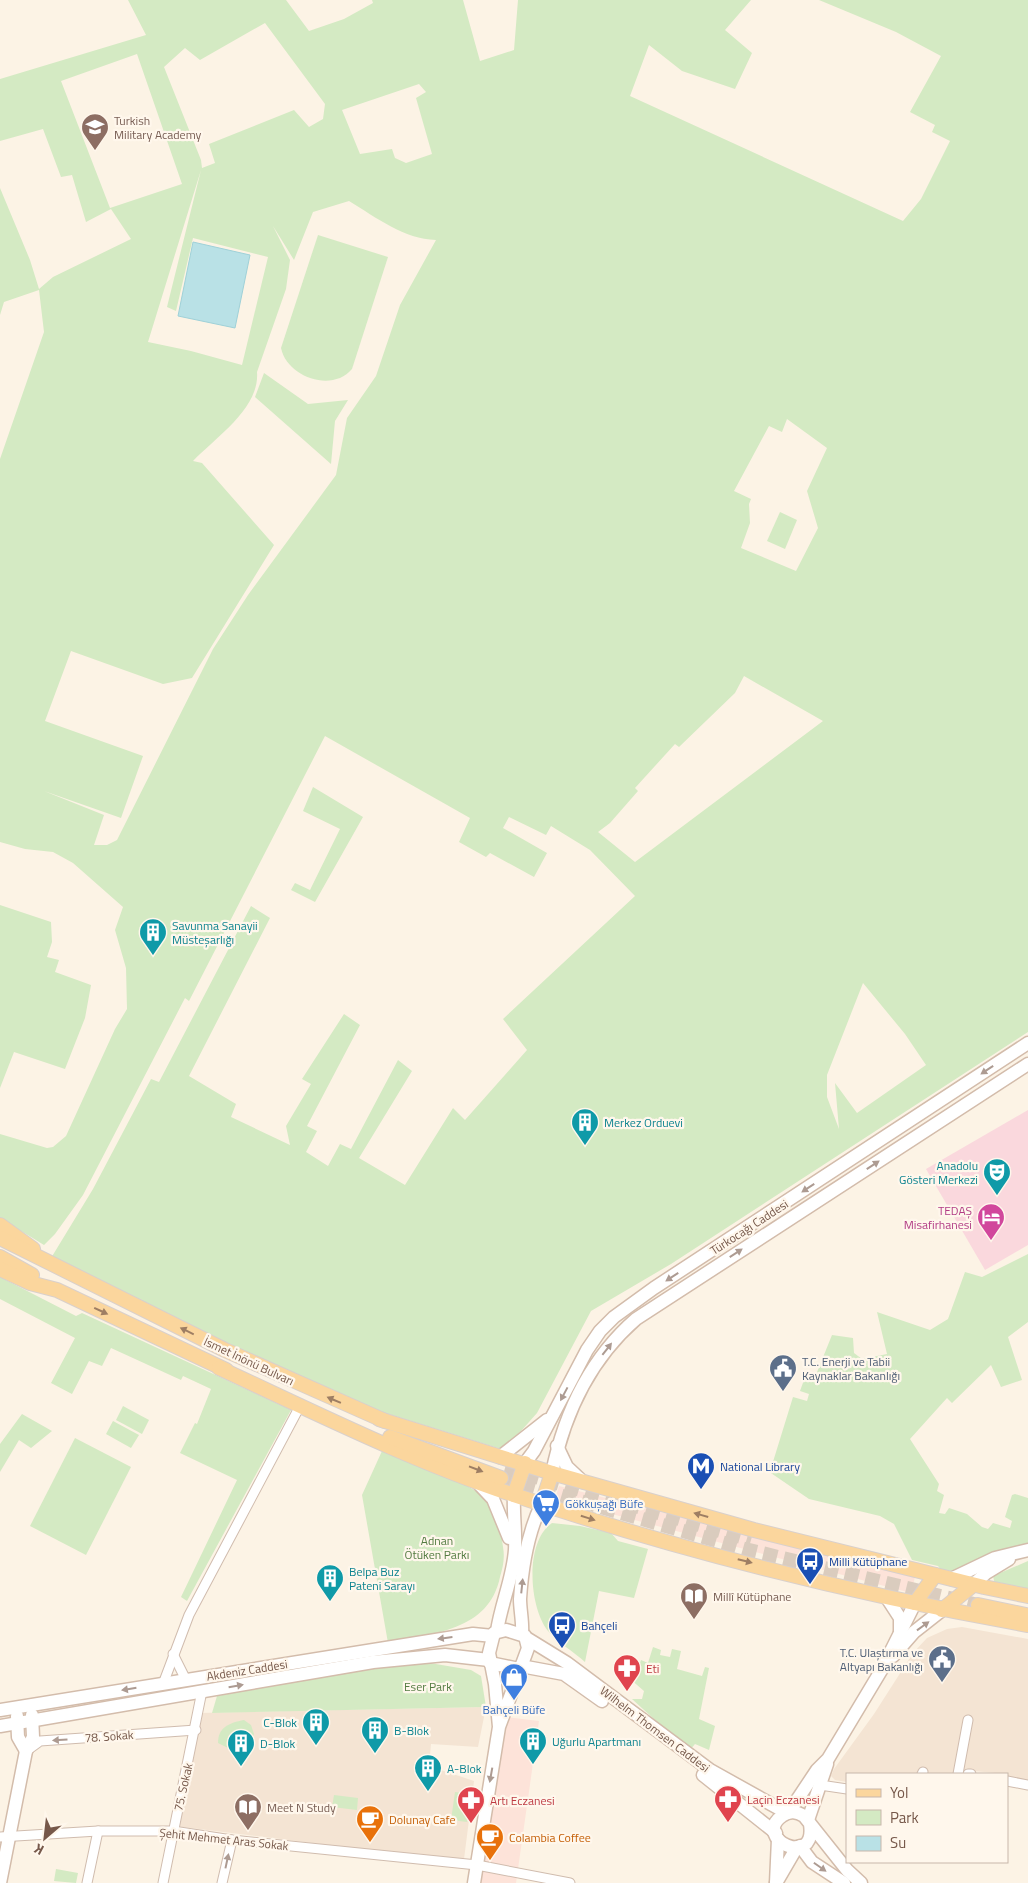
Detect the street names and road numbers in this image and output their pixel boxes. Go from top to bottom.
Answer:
street label: Türkocağı Caddesi [706,1195,792,1259]
street label: İsmet İnönü Bulvarı [201,1332,297,1390]
street label: Akdeniz Caddesi [205,1654,289,1686]
street label: Wilhelm Thomsen Caddesi [596,1681,714,1777]
street label: 78. Sokak [84,1725,134,1747]
street label: 75. Sokak [168,1761,198,1813]
street label: Şehit Mehmet Aras Sokak [158,1823,290,1855]

